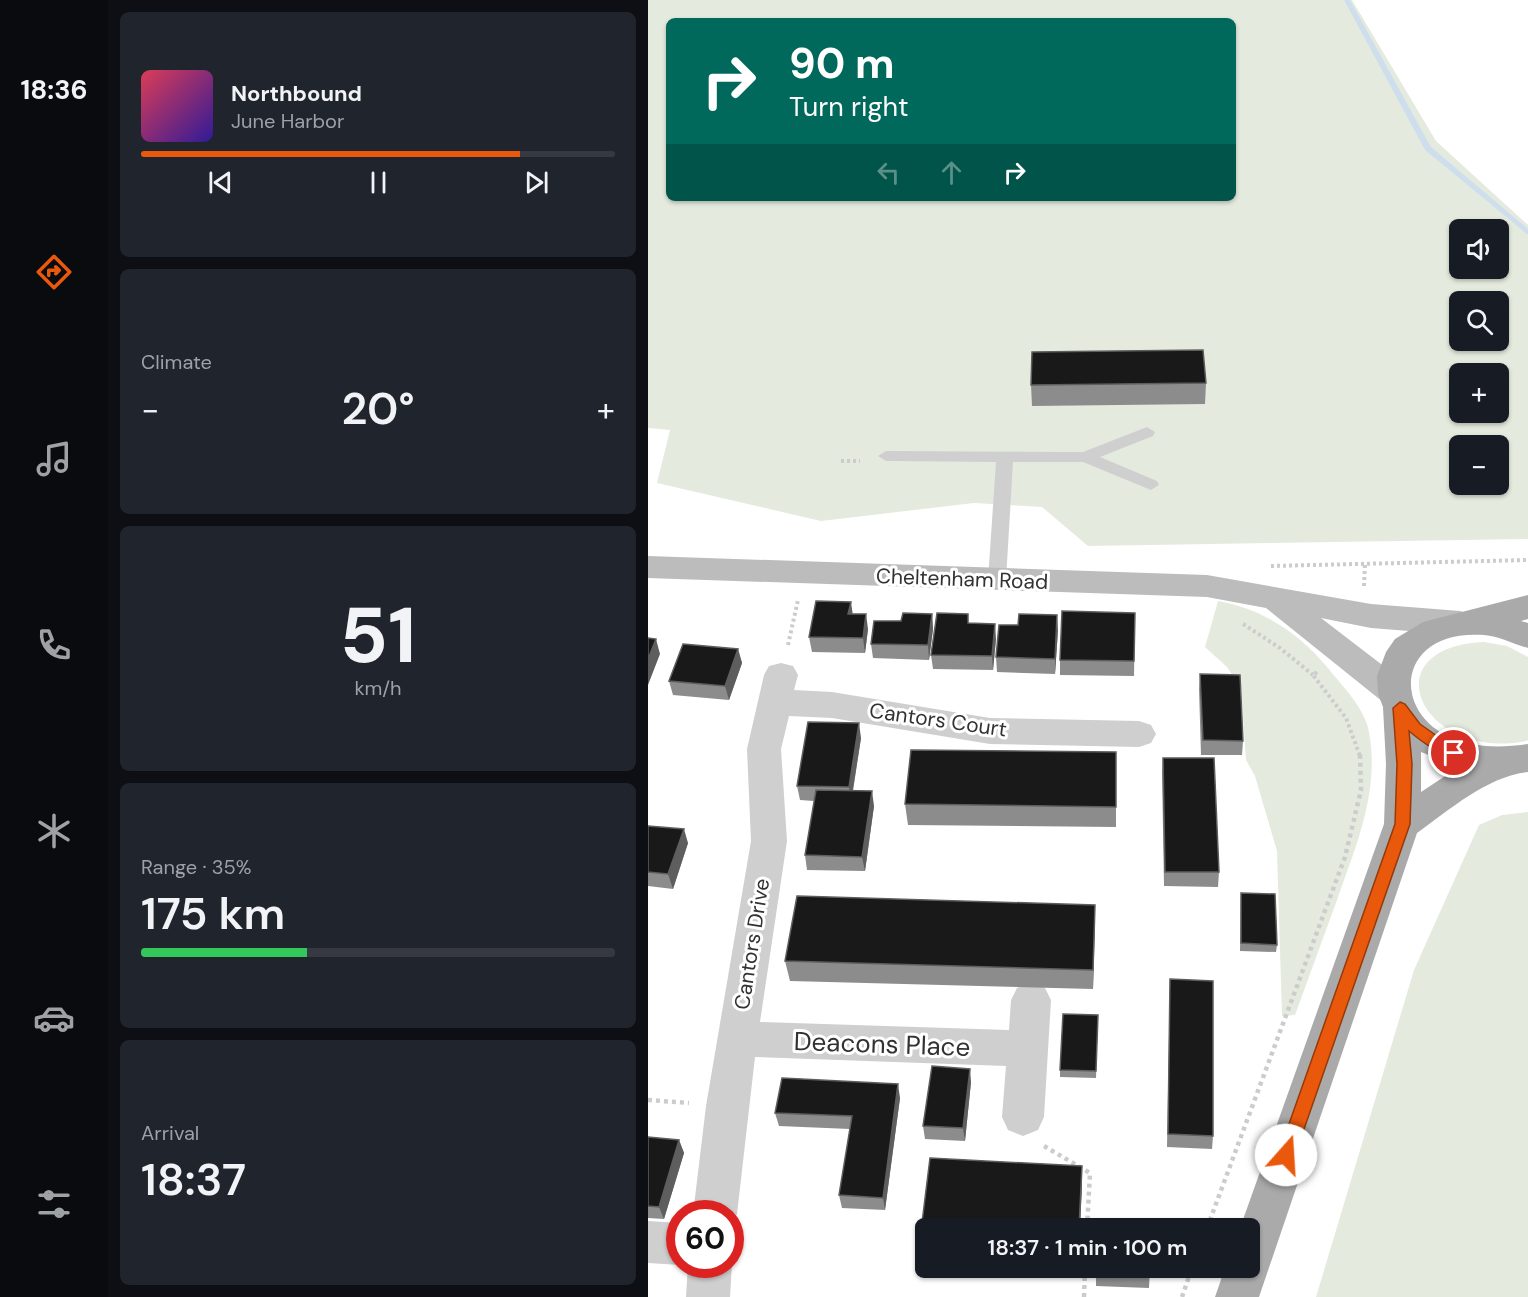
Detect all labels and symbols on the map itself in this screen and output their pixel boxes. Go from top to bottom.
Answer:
street label: Cheltenham Road [875,562,1049,596]
street label: Cantors Court [868,697,1008,743]
pin [1428,727,1479,778]
street label: Cantors Drive [728,876,776,1012]
street label: Deacons Place [793,1024,971,1064]
position arrow [1254,1123,1318,1187]
speed limit sign: 60 [666,1200,744,1278]

